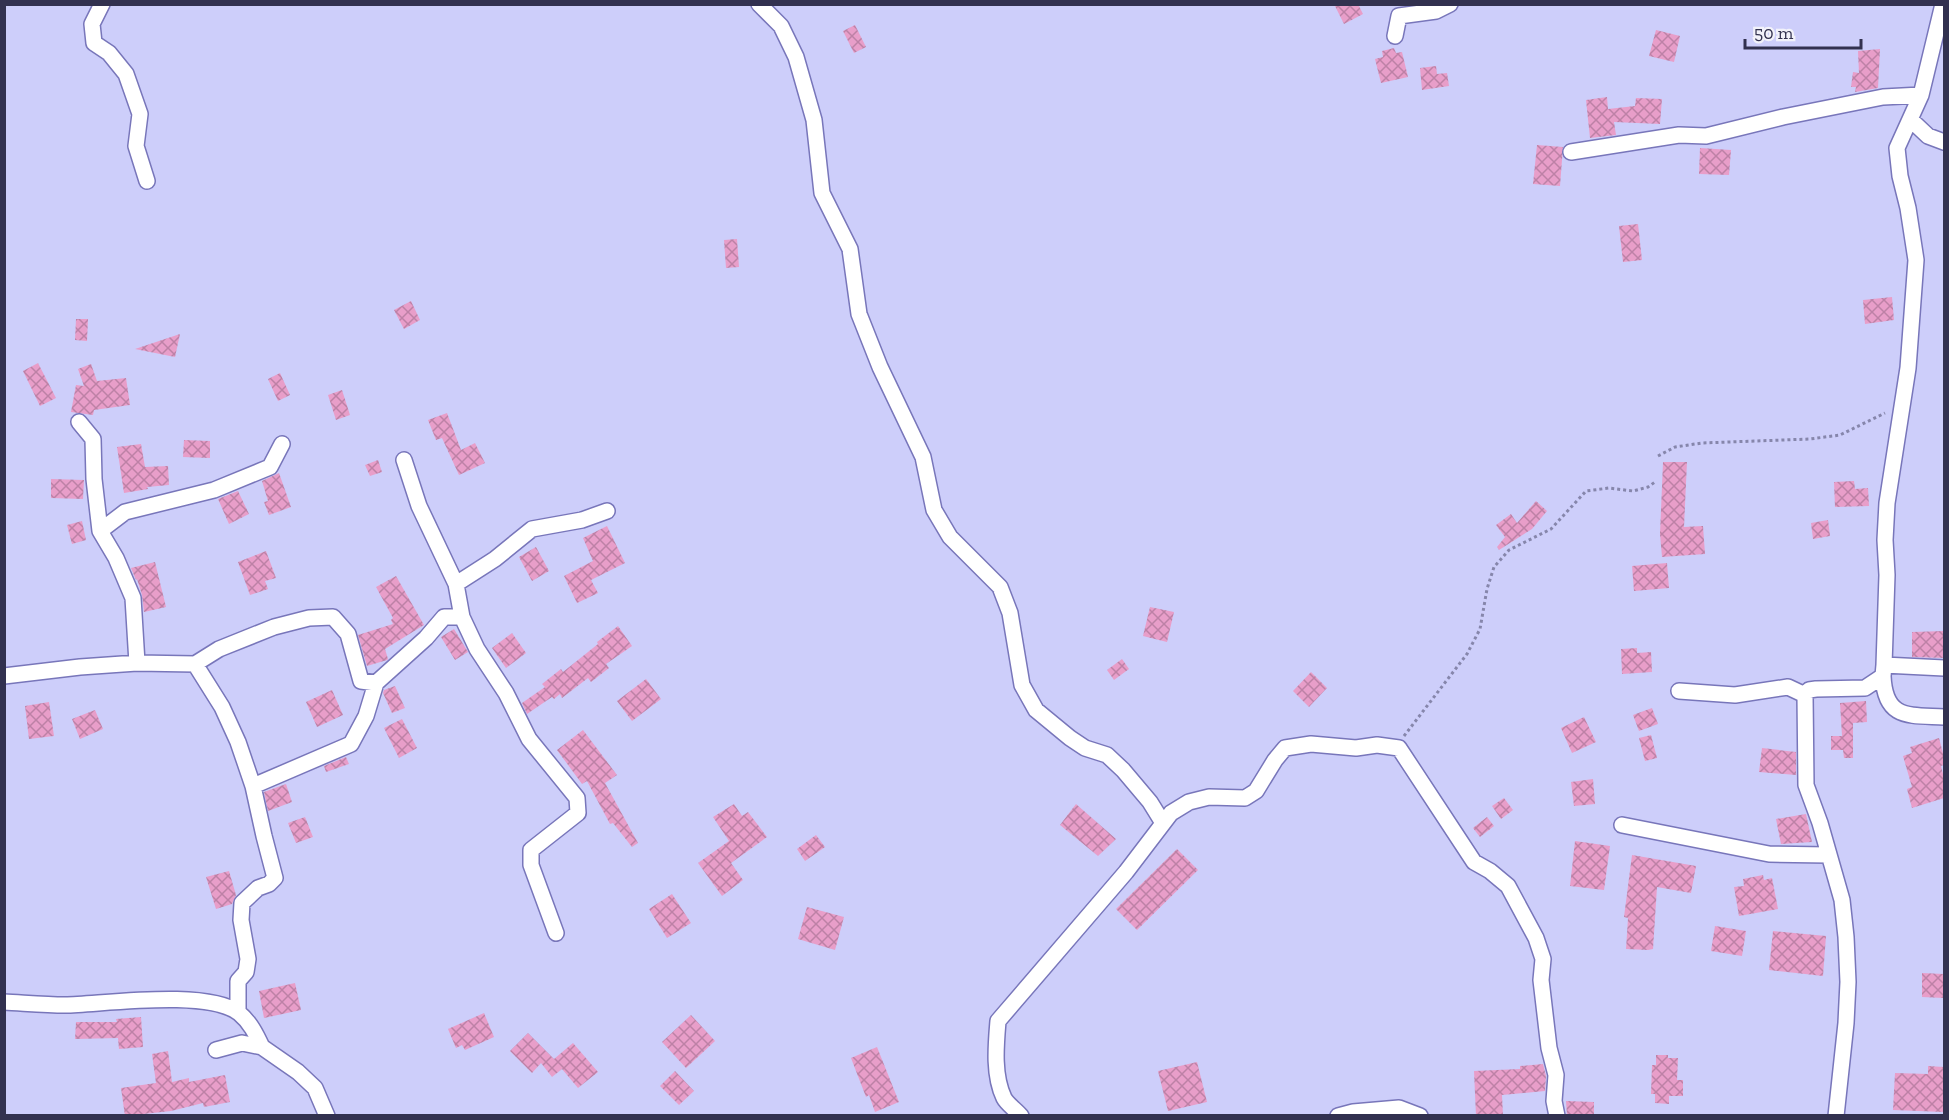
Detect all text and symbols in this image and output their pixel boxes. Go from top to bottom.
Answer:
scale bar [1745,12,1860,50]
text: 50 m [1754,22,1794,44]

